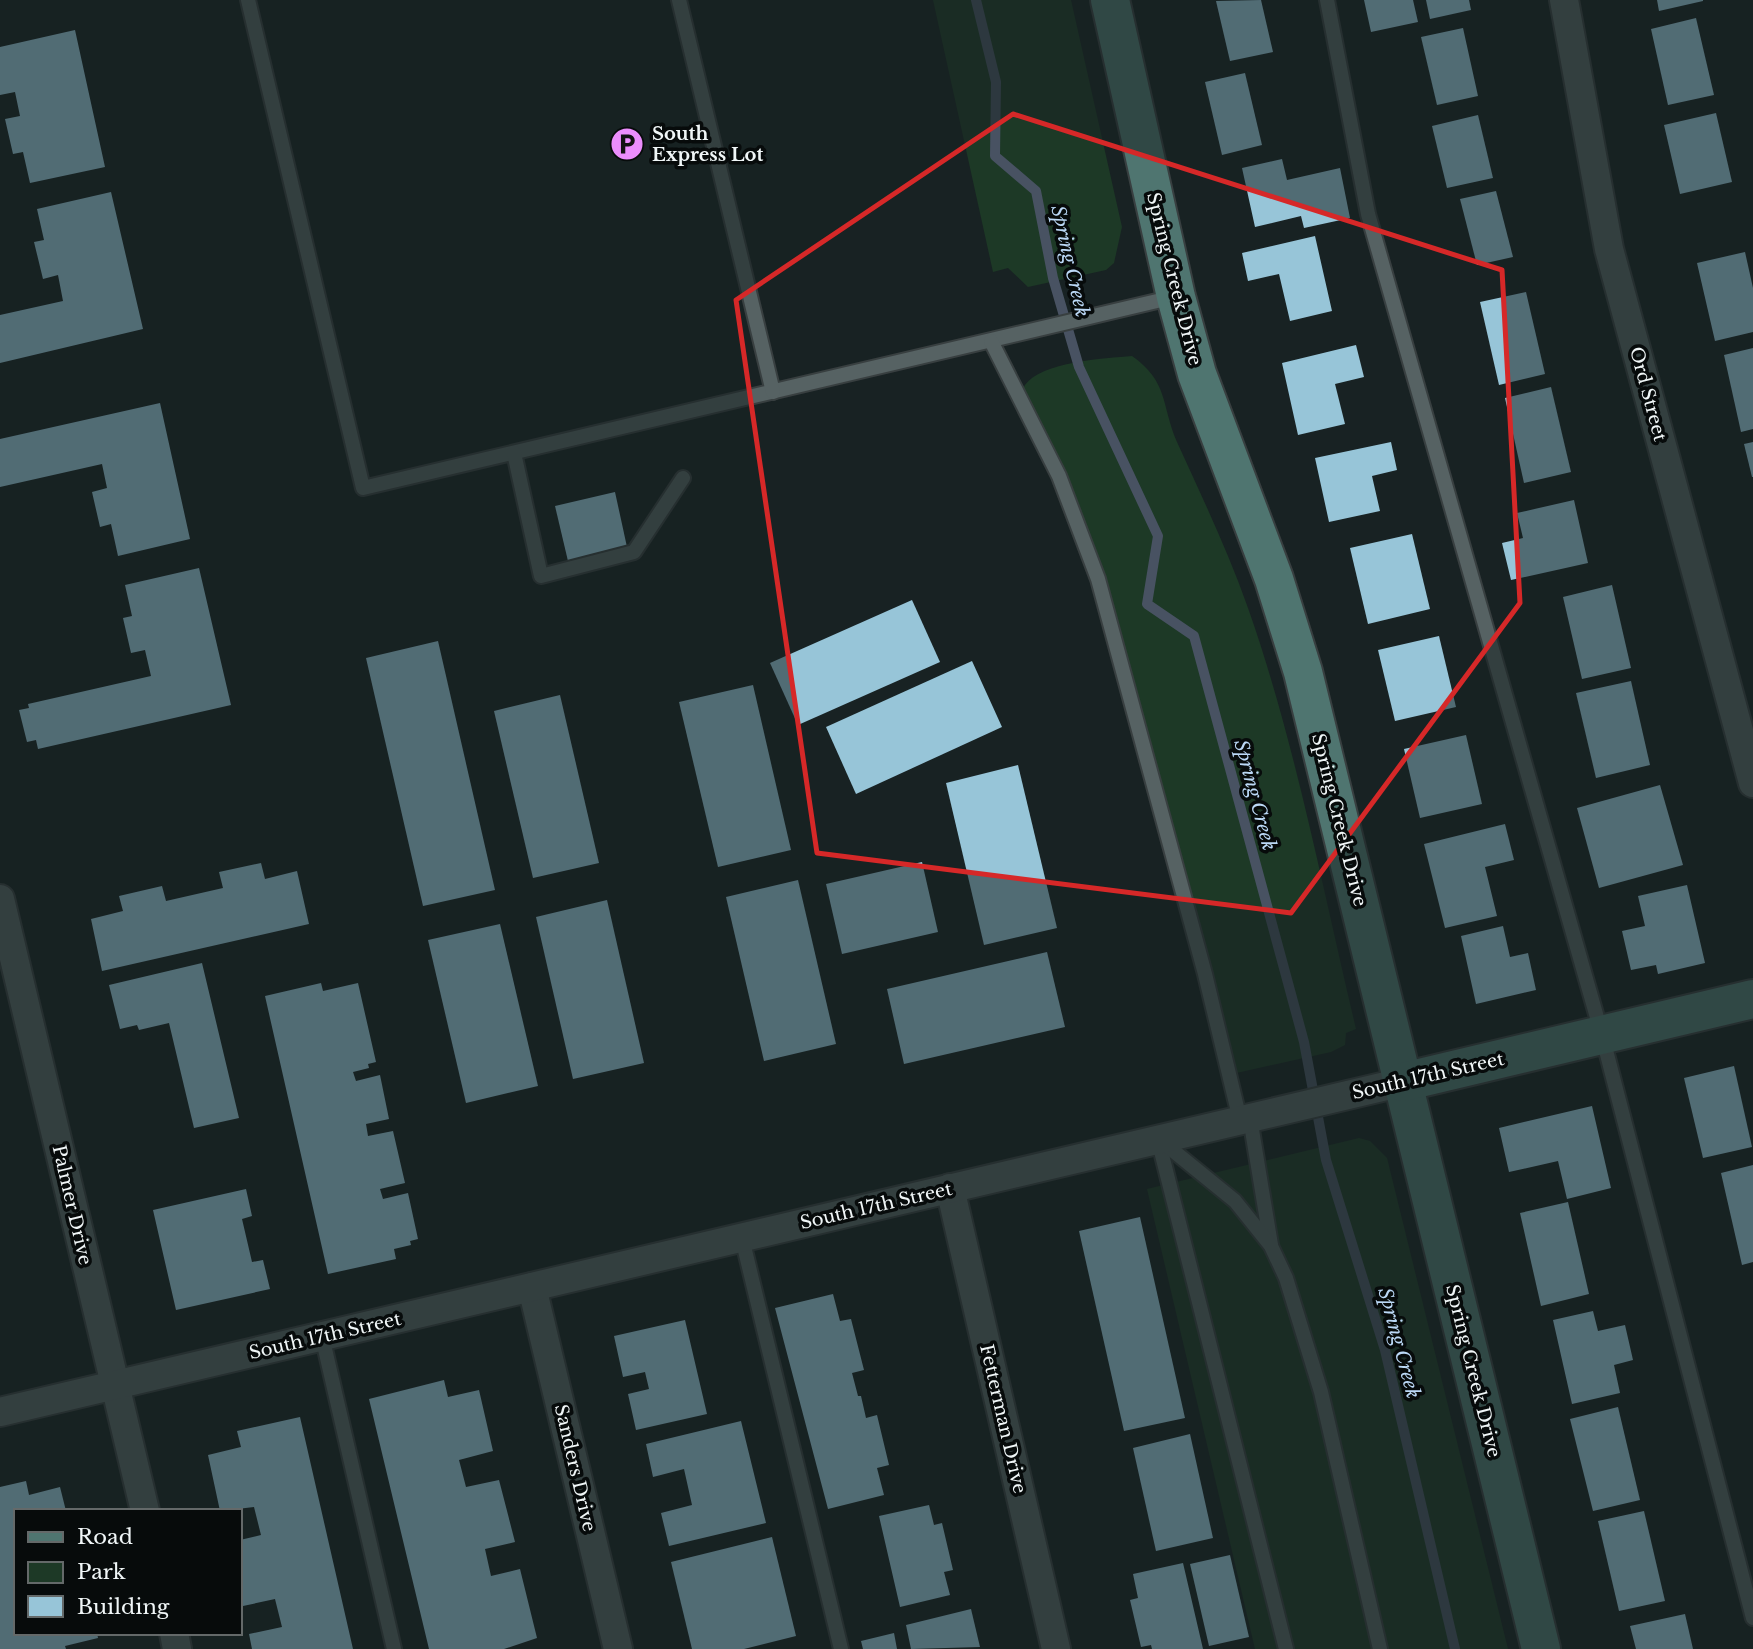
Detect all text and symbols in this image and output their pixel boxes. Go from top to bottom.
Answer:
place label: South Express Lot [652,123,763,166]
parking icon: South Express Lot [608,125,646,163]
street label: Spring Creek Drive [1142,190,1206,368]
water label: Spring Creek [1046,203,1094,319]
street label: Ord Street [1625,344,1671,444]
street label: Spring Creek Drive [1307,731,1371,909]
water label: Spring Creek [1229,737,1281,853]
street label: South 17th Street [1350,1048,1506,1104]
street label: Palmer Drive [48,1143,96,1267]
street label: South 17th Street [798,1178,954,1234]
street label: Spring Creek Drive [1441,1282,1505,1460]
water label: Spring Creek [1373,1285,1425,1401]
street label: South 17th Street [247,1308,403,1364]
street label: Fetterman Drive [975,1342,1031,1496]
street label: Sanders Drive [550,1402,600,1534]
legend [14,1509,242,1635]
text: Road [77,1524,133,1550]
text: Park [77,1559,126,1585]
text: Building [77,1594,170,1620]

